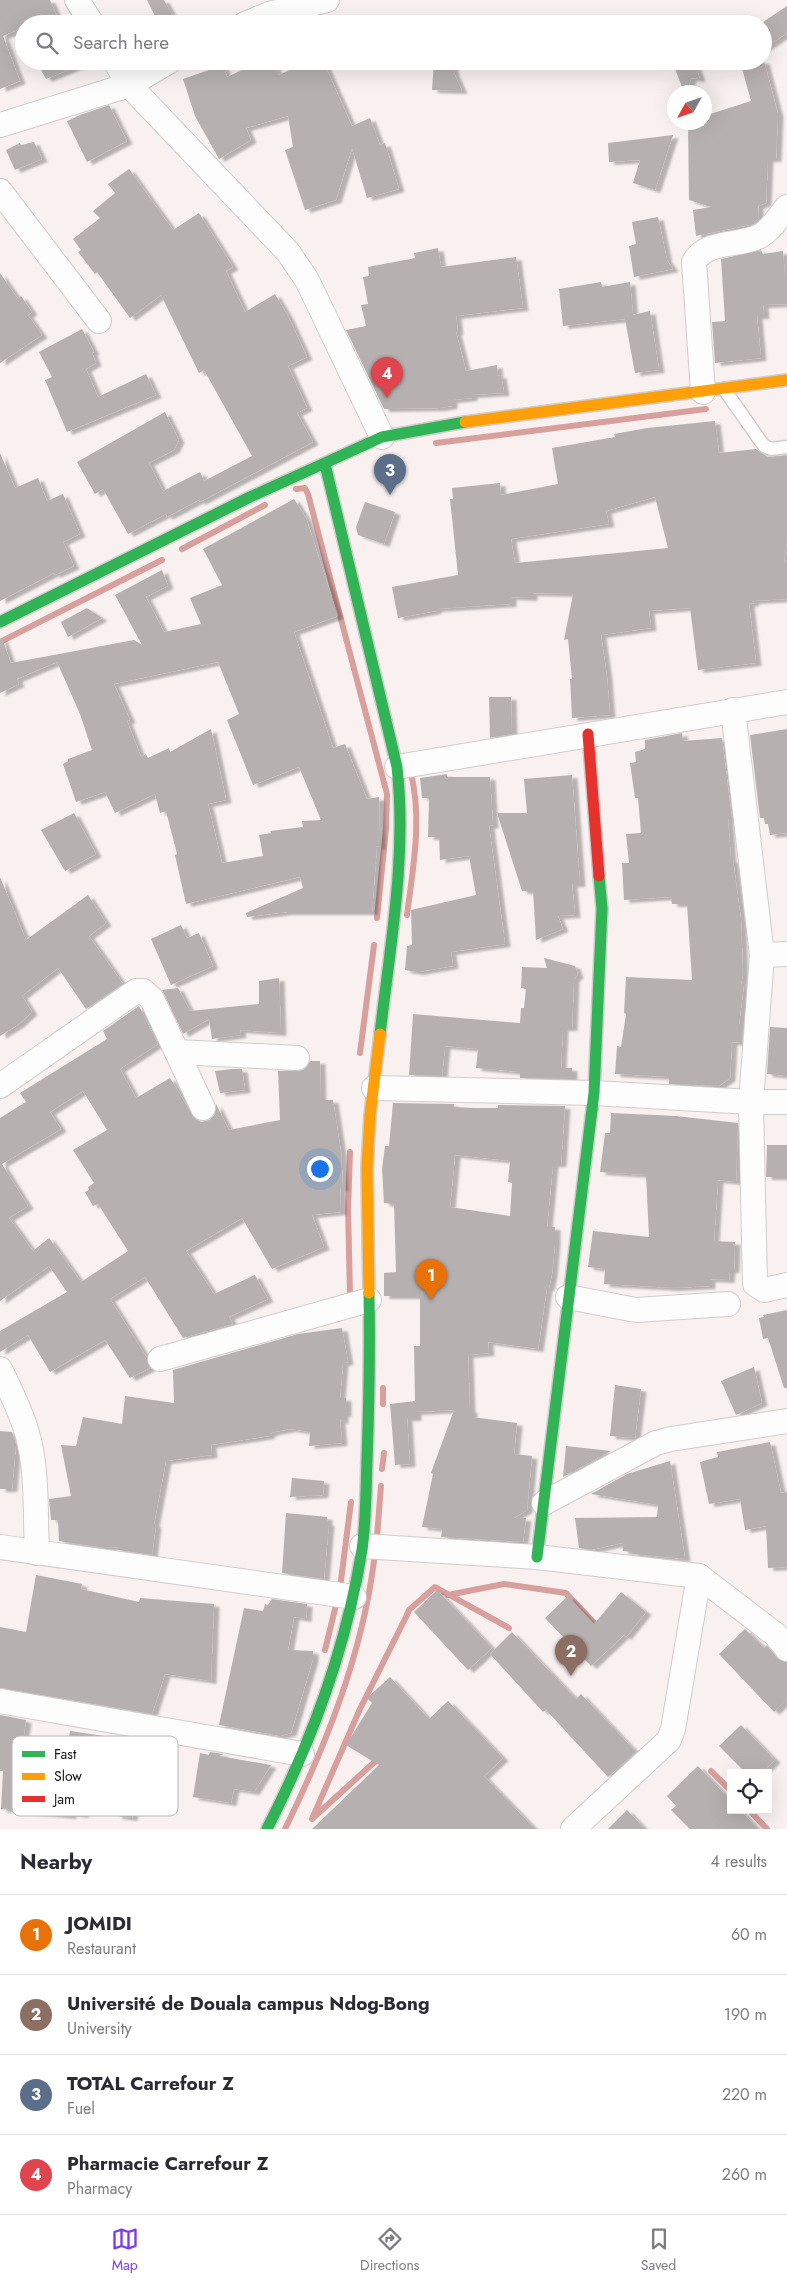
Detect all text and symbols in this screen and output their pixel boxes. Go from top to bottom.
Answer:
search box [15,15,772,70]
icon: search [33,29,61,57]
text: Search here [73,29,169,56]
north arrow [667,85,712,130]
pin: 4 [371,357,403,398]
pin: 3 [374,454,406,495]
your location [307,1156,333,1182]
pin: 1 [415,1259,447,1300]
pin: 2 [555,1635,587,1676]
legend [12,1736,178,1816]
text: Fast [54,1744,77,1764]
text: Slow [54,1766,82,1786]
map controls [727,1769,772,1814]
button: locate [727,1769,772,1814]
text: Jam [52,1789,75,1809]
text: Nearby [20,1847,92,1877]
text: 4 results [711,1850,767,1873]
text: JOMIDI [67,1910,132,1937]
text: 1 [32,1923,40,1946]
text: 60 m [731,1923,767,1946]
text: Restaurant [67,1937,136,1960]
text: Université de Douala campus Ndog-Bong [67,1990,430,2017]
text: 2 [31,2003,41,2026]
text: 190 m [724,2003,767,2026]
text: University [67,2017,132,2040]
text: TOTAL Carrefour Z [67,2070,234,2097]
text: 3 [31,2083,41,2106]
text: 220 m [722,2083,767,2106]
text: Fuel [67,2097,95,2120]
text: Pharmacie Carrefour Z [67,2150,268,2177]
text: 4 [30,2163,42,2186]
text: 260 m [722,2163,767,2186]
text: Pharmacy [67,2177,132,2200]
tab: Map [111,2225,139,2275]
tab: Directions [360,2225,419,2275]
tab: Saved [641,2225,676,2275]

